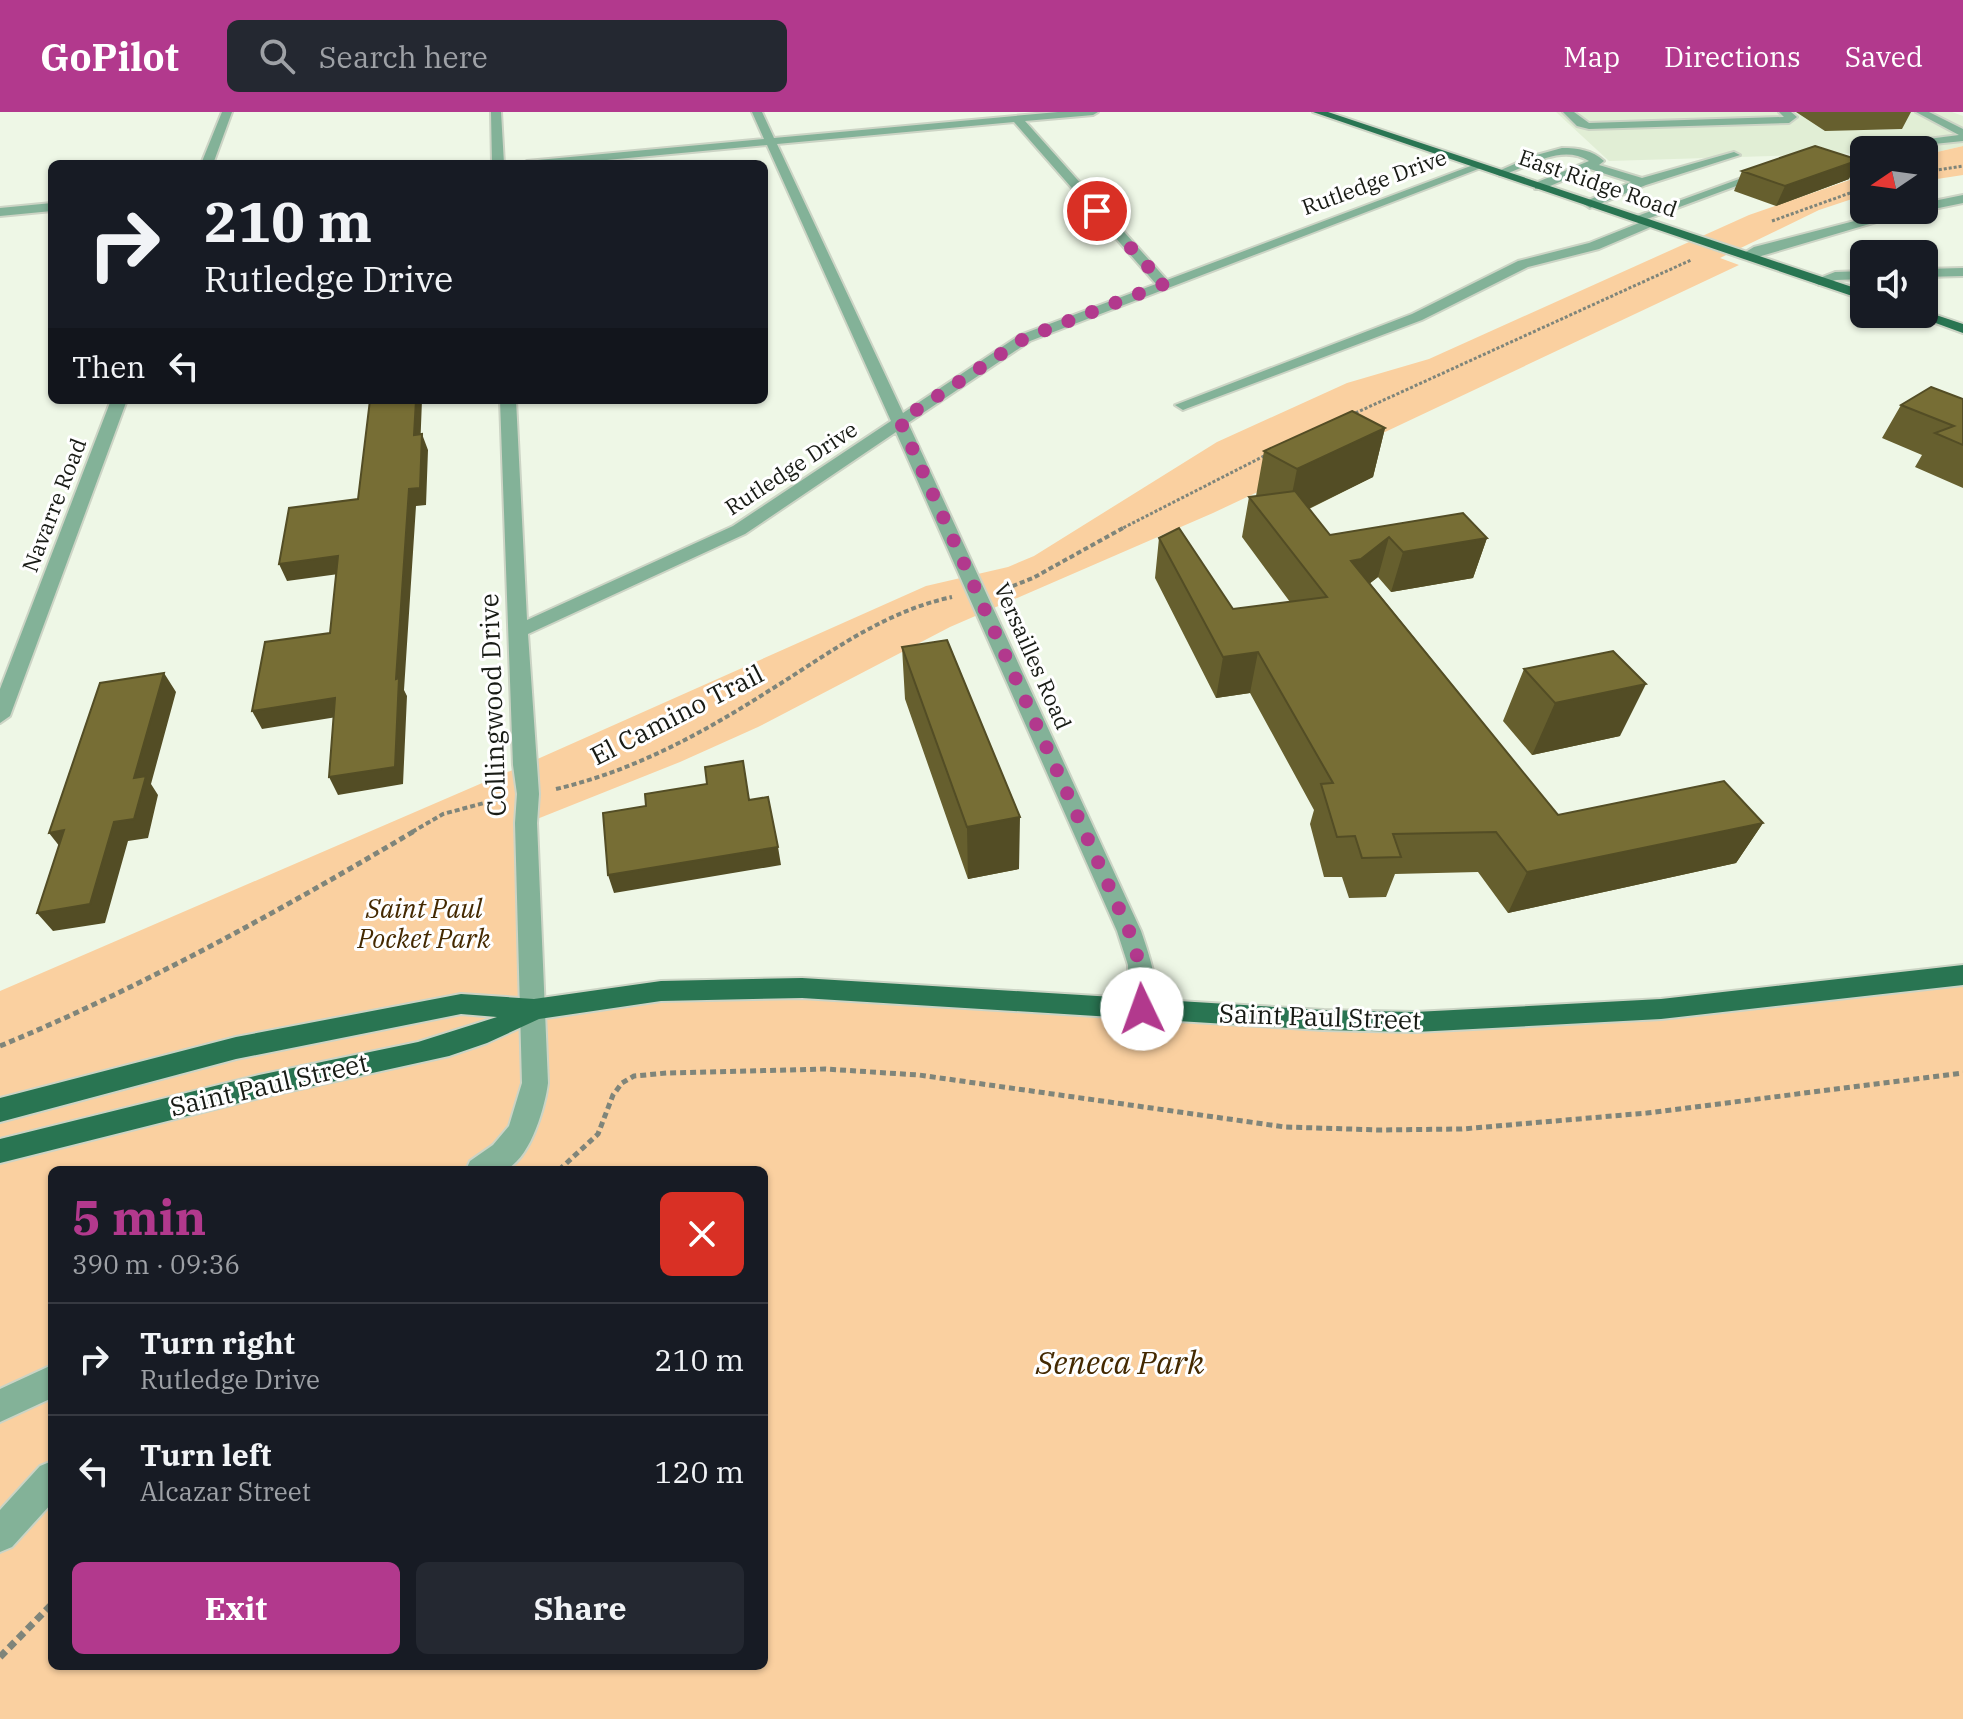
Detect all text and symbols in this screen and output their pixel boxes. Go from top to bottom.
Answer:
search box [227,20,787,92]
text: GoPilot [40,32,179,81]
icon: search [255,34,299,78]
text: Search here [319,37,488,76]
text: Map [1563,38,1620,75]
text: Directions [1664,38,1801,75]
text: Saved [1845,38,1923,75]
north arrow [1850,136,1938,224]
map controls [1850,136,1938,328]
street label: Rutledge Drive [1297,142,1450,221]
street label: East Ridge Road [1515,142,1681,223]
pin [1063,177,1131,245]
text: 210 m [204,185,372,257]
icon: arrive [1075,189,1119,233]
icon: right [72,192,176,296]
button: sound [1850,240,1938,328]
text: Rutledge Drive [204,255,453,302]
icon: left [162,344,206,388]
text: Then [72,347,146,386]
street label: Rutledge Drive [719,414,862,521]
street label: Navarre Road [15,434,92,576]
street label: Versailles Road [988,578,1079,734]
street label: Collingwood Drive [471,593,513,817]
street label: El Camino Trail [584,656,769,772]
park label: Saint Paul Pocket Park [356,891,491,955]
position arrow [1100,967,1184,1051]
street label: Saint Paul Street [1218,995,1422,1037]
street label: Saint Paul Street [166,1045,371,1123]
text: 5 min [72,1186,206,1248]
button: close [660,1192,744,1276]
text: 390 m · 09:36 [72,1247,240,1281]
text: Turn right [140,1323,295,1362]
icon: right [72,1337,116,1381]
text: 210 m [654,1340,744,1379]
park label: Seneca Park [1035,1341,1204,1383]
text: Rutledge Drive [140,1362,320,1396]
text: Turn left [140,1435,272,1474]
icon: left [72,1449,116,1493]
text: 120 m [654,1452,744,1491]
text: Alcazar Street [140,1474,311,1508]
button: Exit [72,1562,400,1654]
button: Share [416,1562,744,1654]

